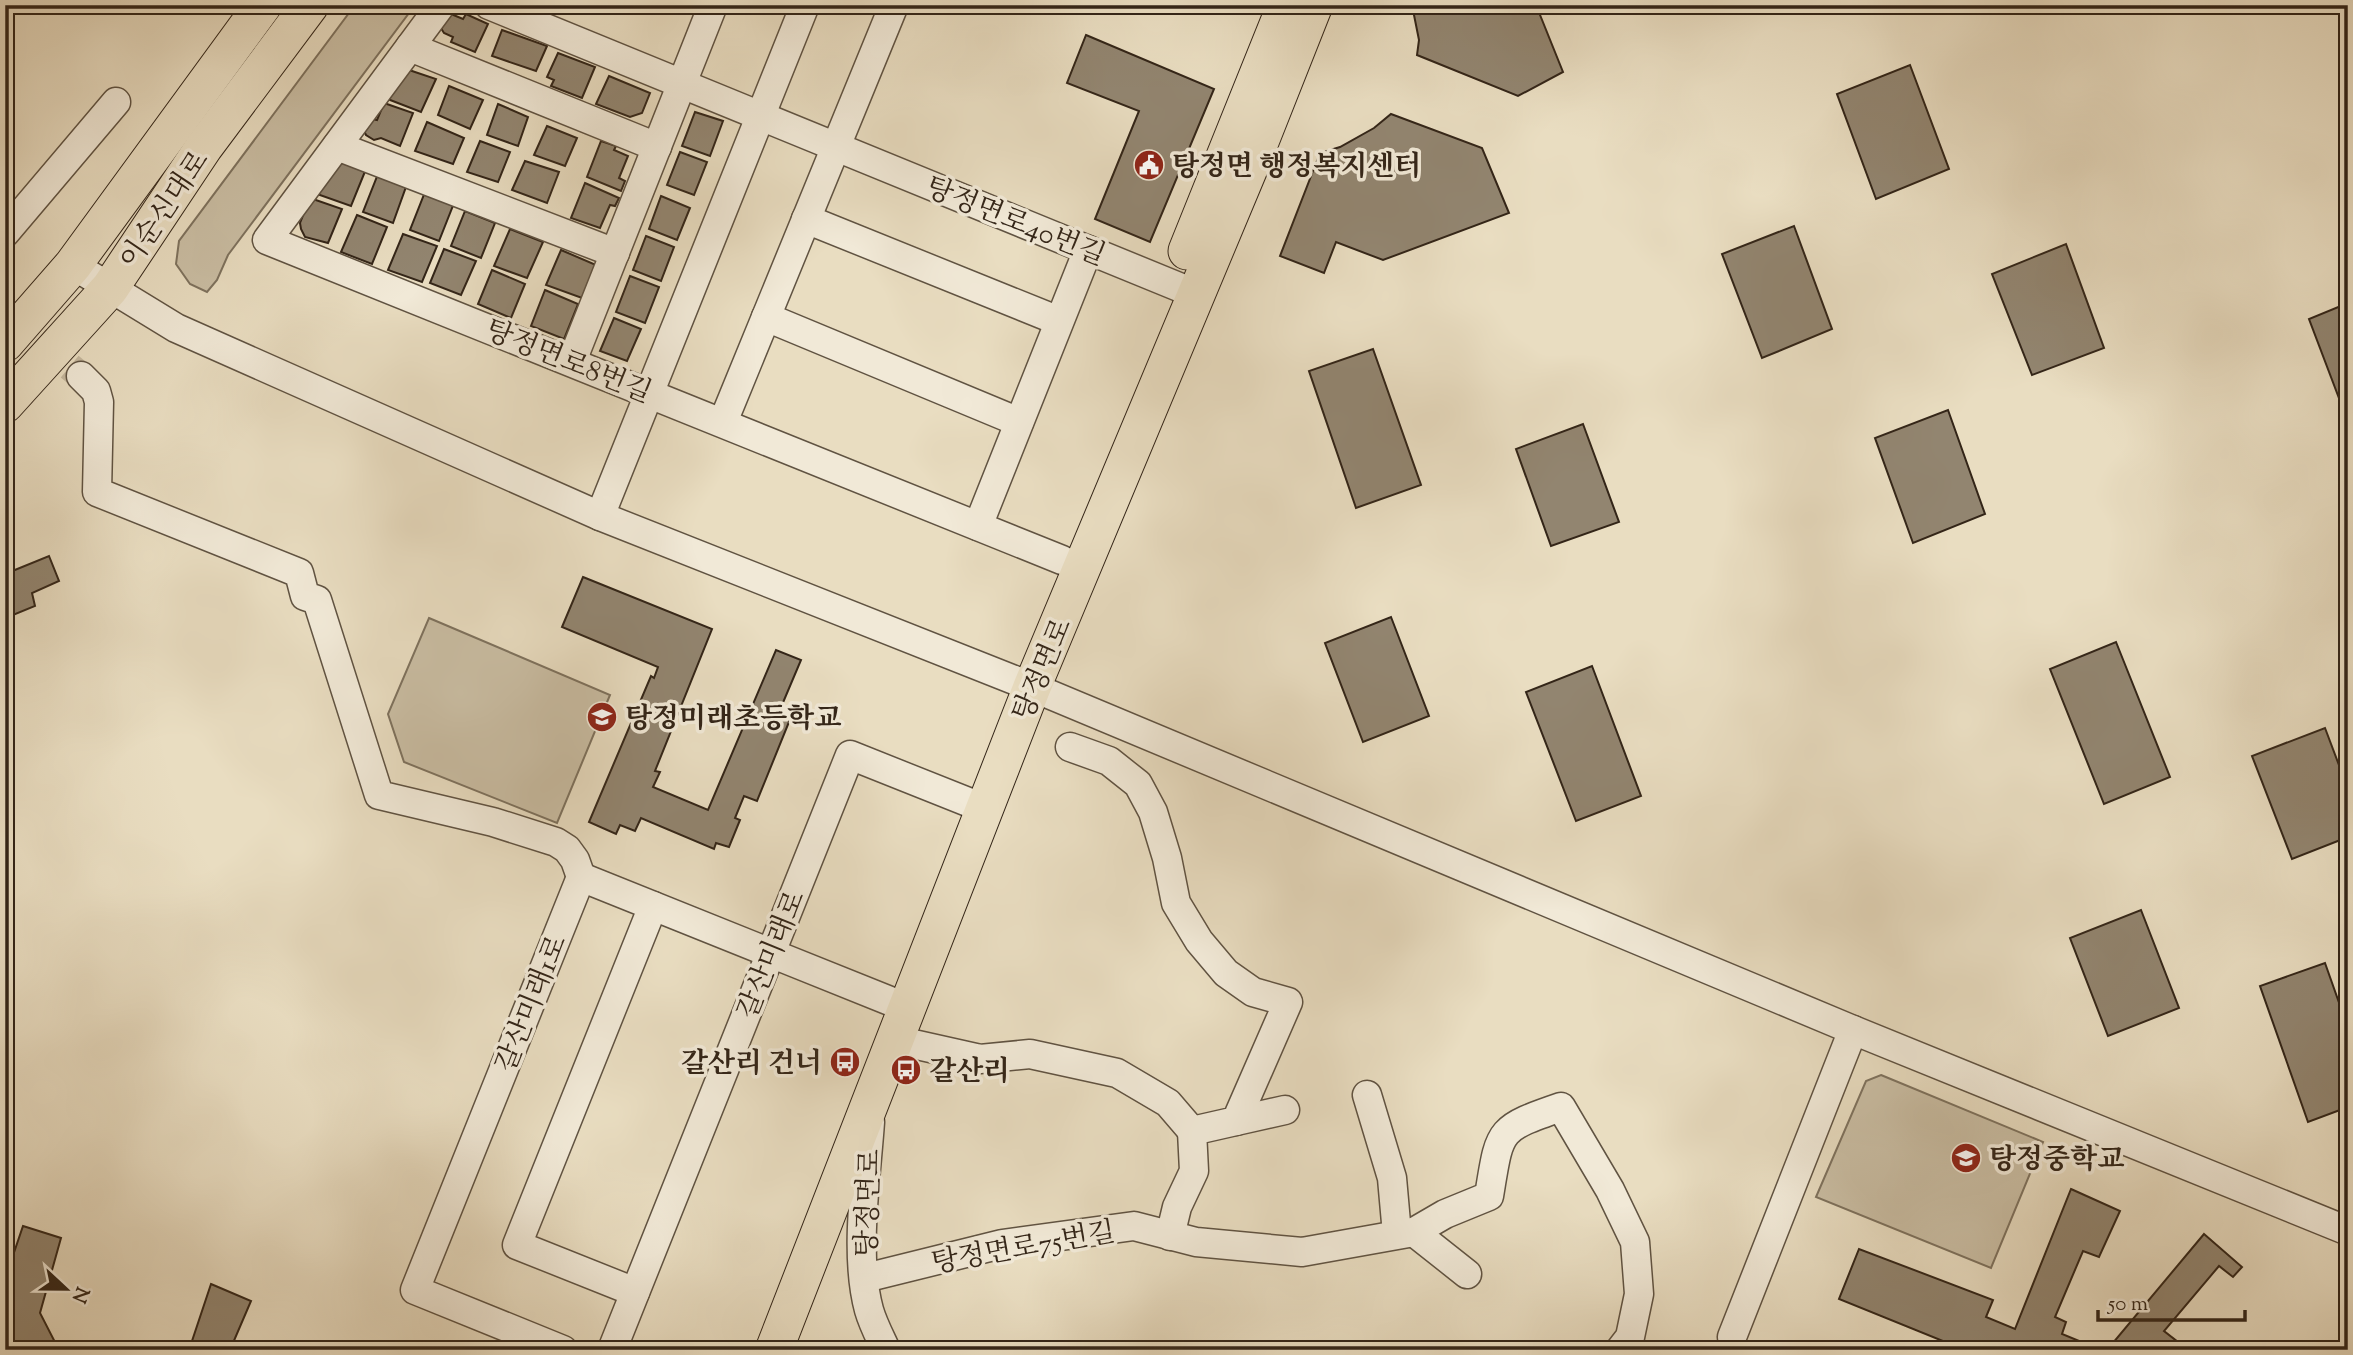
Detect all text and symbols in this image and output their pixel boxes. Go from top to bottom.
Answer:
street label: 이순신대로 [111,143,220,278]
public building icon: 탕정면 행정복지센터 [1132,148,1166,182]
place label: 탕정면 행정복지센터 [1172,148,1421,188]
street label: 탕정면로40번길 [919,168,1111,277]
street label: 탕정면로8번길 [479,311,657,414]
street label: 탕정면로 [1004,613,1083,728]
school or university icon: 탕정미래초등학교 [585,700,619,734]
place label: 탕정미래초등학교 [625,700,841,740]
street label: 갈산미래로 [729,885,817,1025]
street label: 갈산미래1로 [487,930,578,1079]
place label: 갈산리 건너 [681,1045,822,1085]
bus stop icon: 갈산리 건너 [828,1045,862,1079]
bus stop icon: 갈산리 [889,1053,923,1087]
place label: 갈산리 [929,1053,1010,1093]
school or university icon: 탕정중학교 [1949,1141,1983,1175]
place label: 탕정중학교 [1989,1141,2124,1181]
street label: 탕정면로 [848,1148,892,1258]
street label: 탕정면로75번길 [929,1213,1119,1285]
north arrow [32,1254,102,1324]
scale bar [2098,1278,2244,1322]
text: N [64,1282,95,1307]
text: 50 m [2107,1290,2148,1320]

